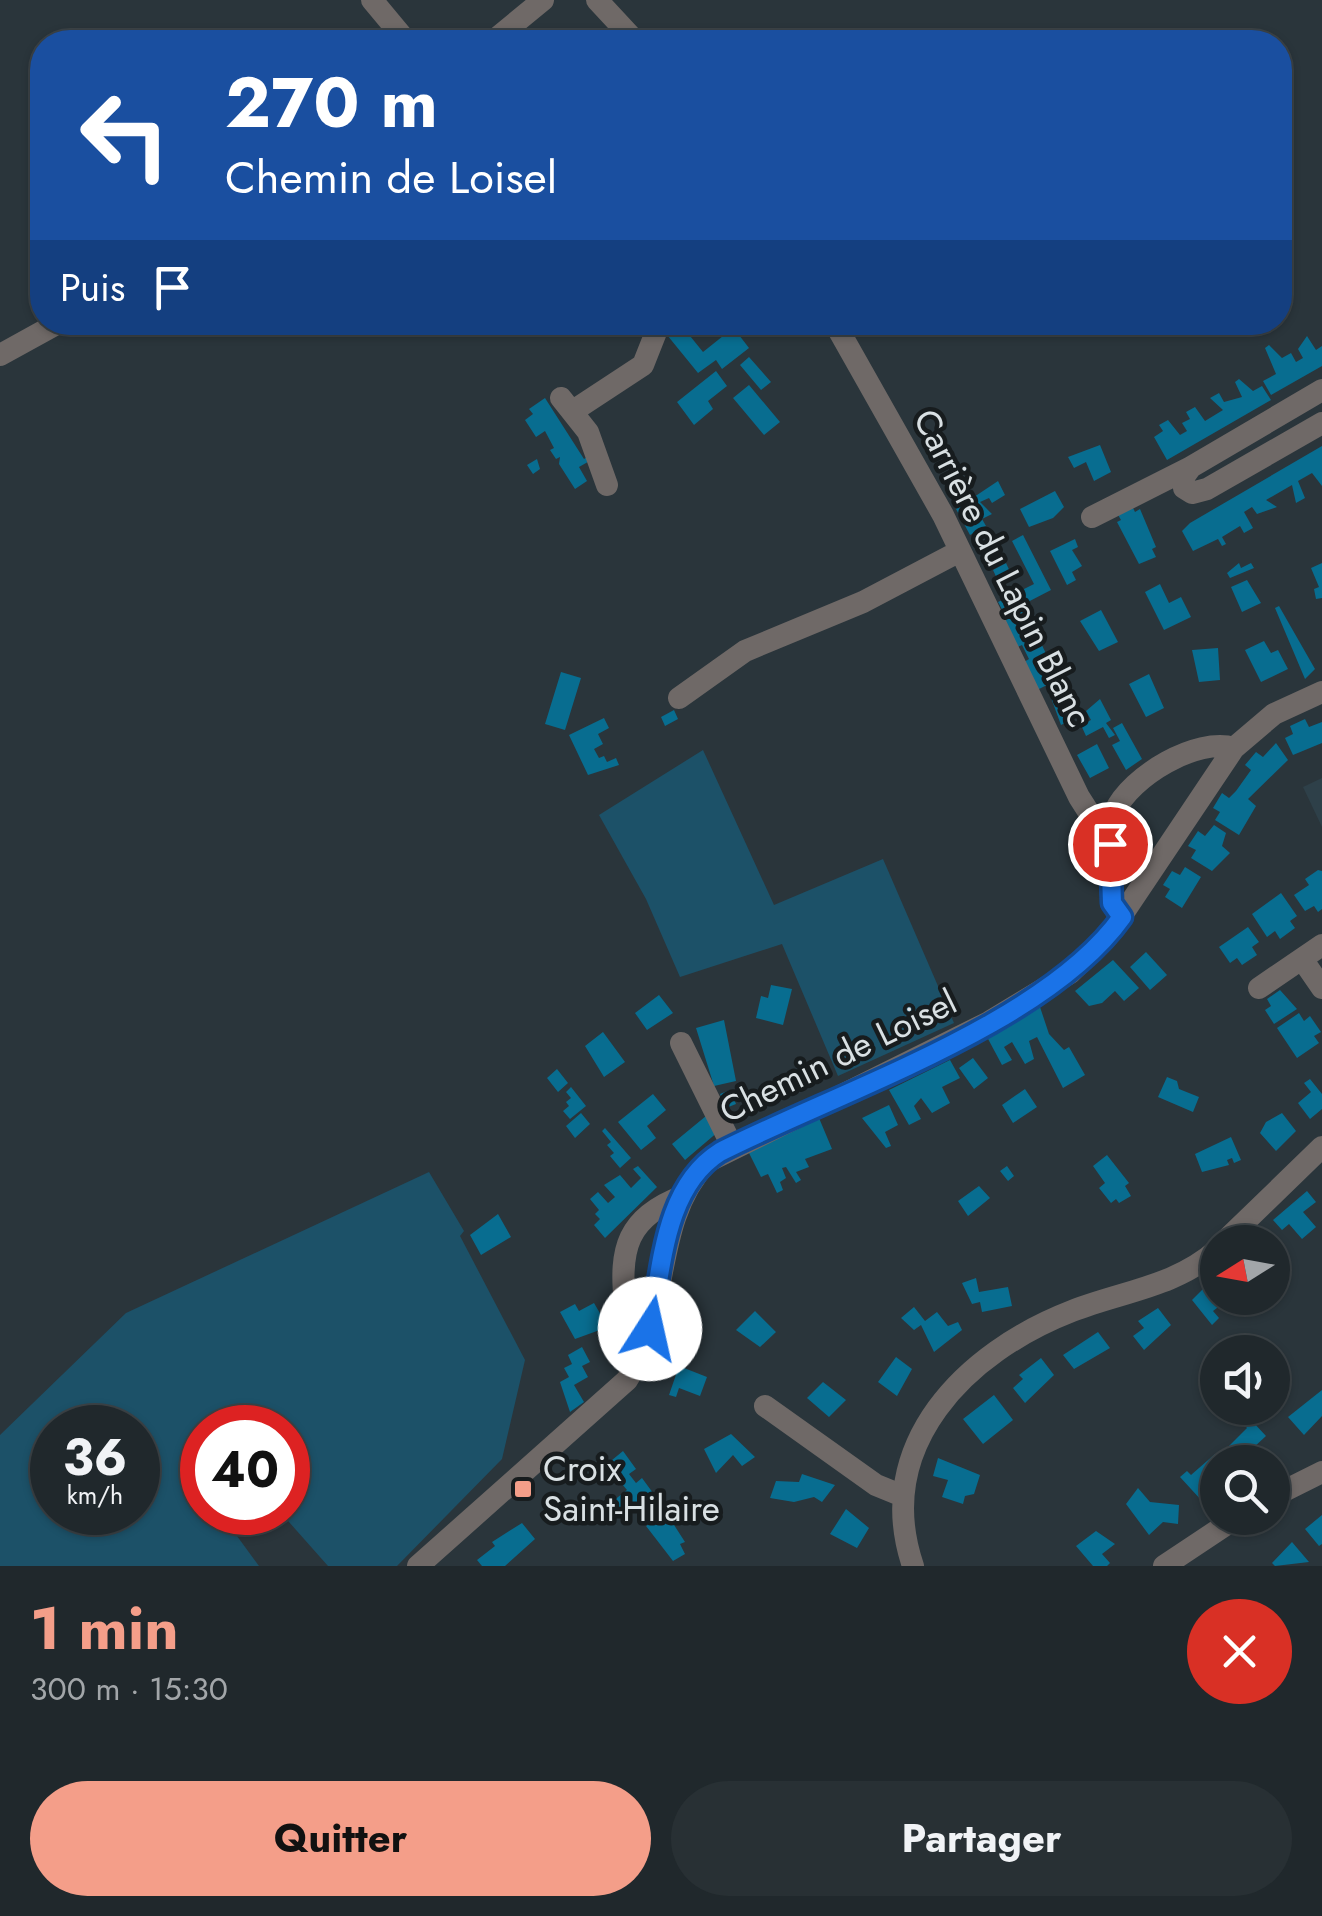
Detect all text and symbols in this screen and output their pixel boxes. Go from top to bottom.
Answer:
text: 270 m [225,52,438,153]
icon: left [60,70,190,200]
text: Chemin de Loisel [225,145,557,210]
text: Puis [60,260,125,315]
icon: arrive [145,260,200,315]
street label: Carrière du Lapin Blanc [901,400,1105,736]
pin [1068,802,1153,887]
icon: arrive [1083,817,1138,872]
street label: Chemin de Loisel [711,977,965,1135]
north arrow [1200,1225,1290,1315]
map controls [1200,1225,1290,1535]
position arrow [598,1277,702,1381]
button: sound [1200,1335,1290,1425]
speed limit sign: 40 [180,1405,310,1535]
text: 36 [63,1421,127,1494]
place label: Croix Saint-Hilaire [543,1444,720,1534]
button: search [1200,1445,1290,1535]
text: km/h [67,1477,123,1513]
marker: Croix Saint-Hilaire [512,1478,534,1500]
text: 1 min [30,1585,179,1672]
button: close [1187,1599,1292,1704]
text: 300 m · 15:30 [30,1666,228,1712]
button: Quitter [30,1781,651,1896]
button: Partager [671,1781,1292,1896]

